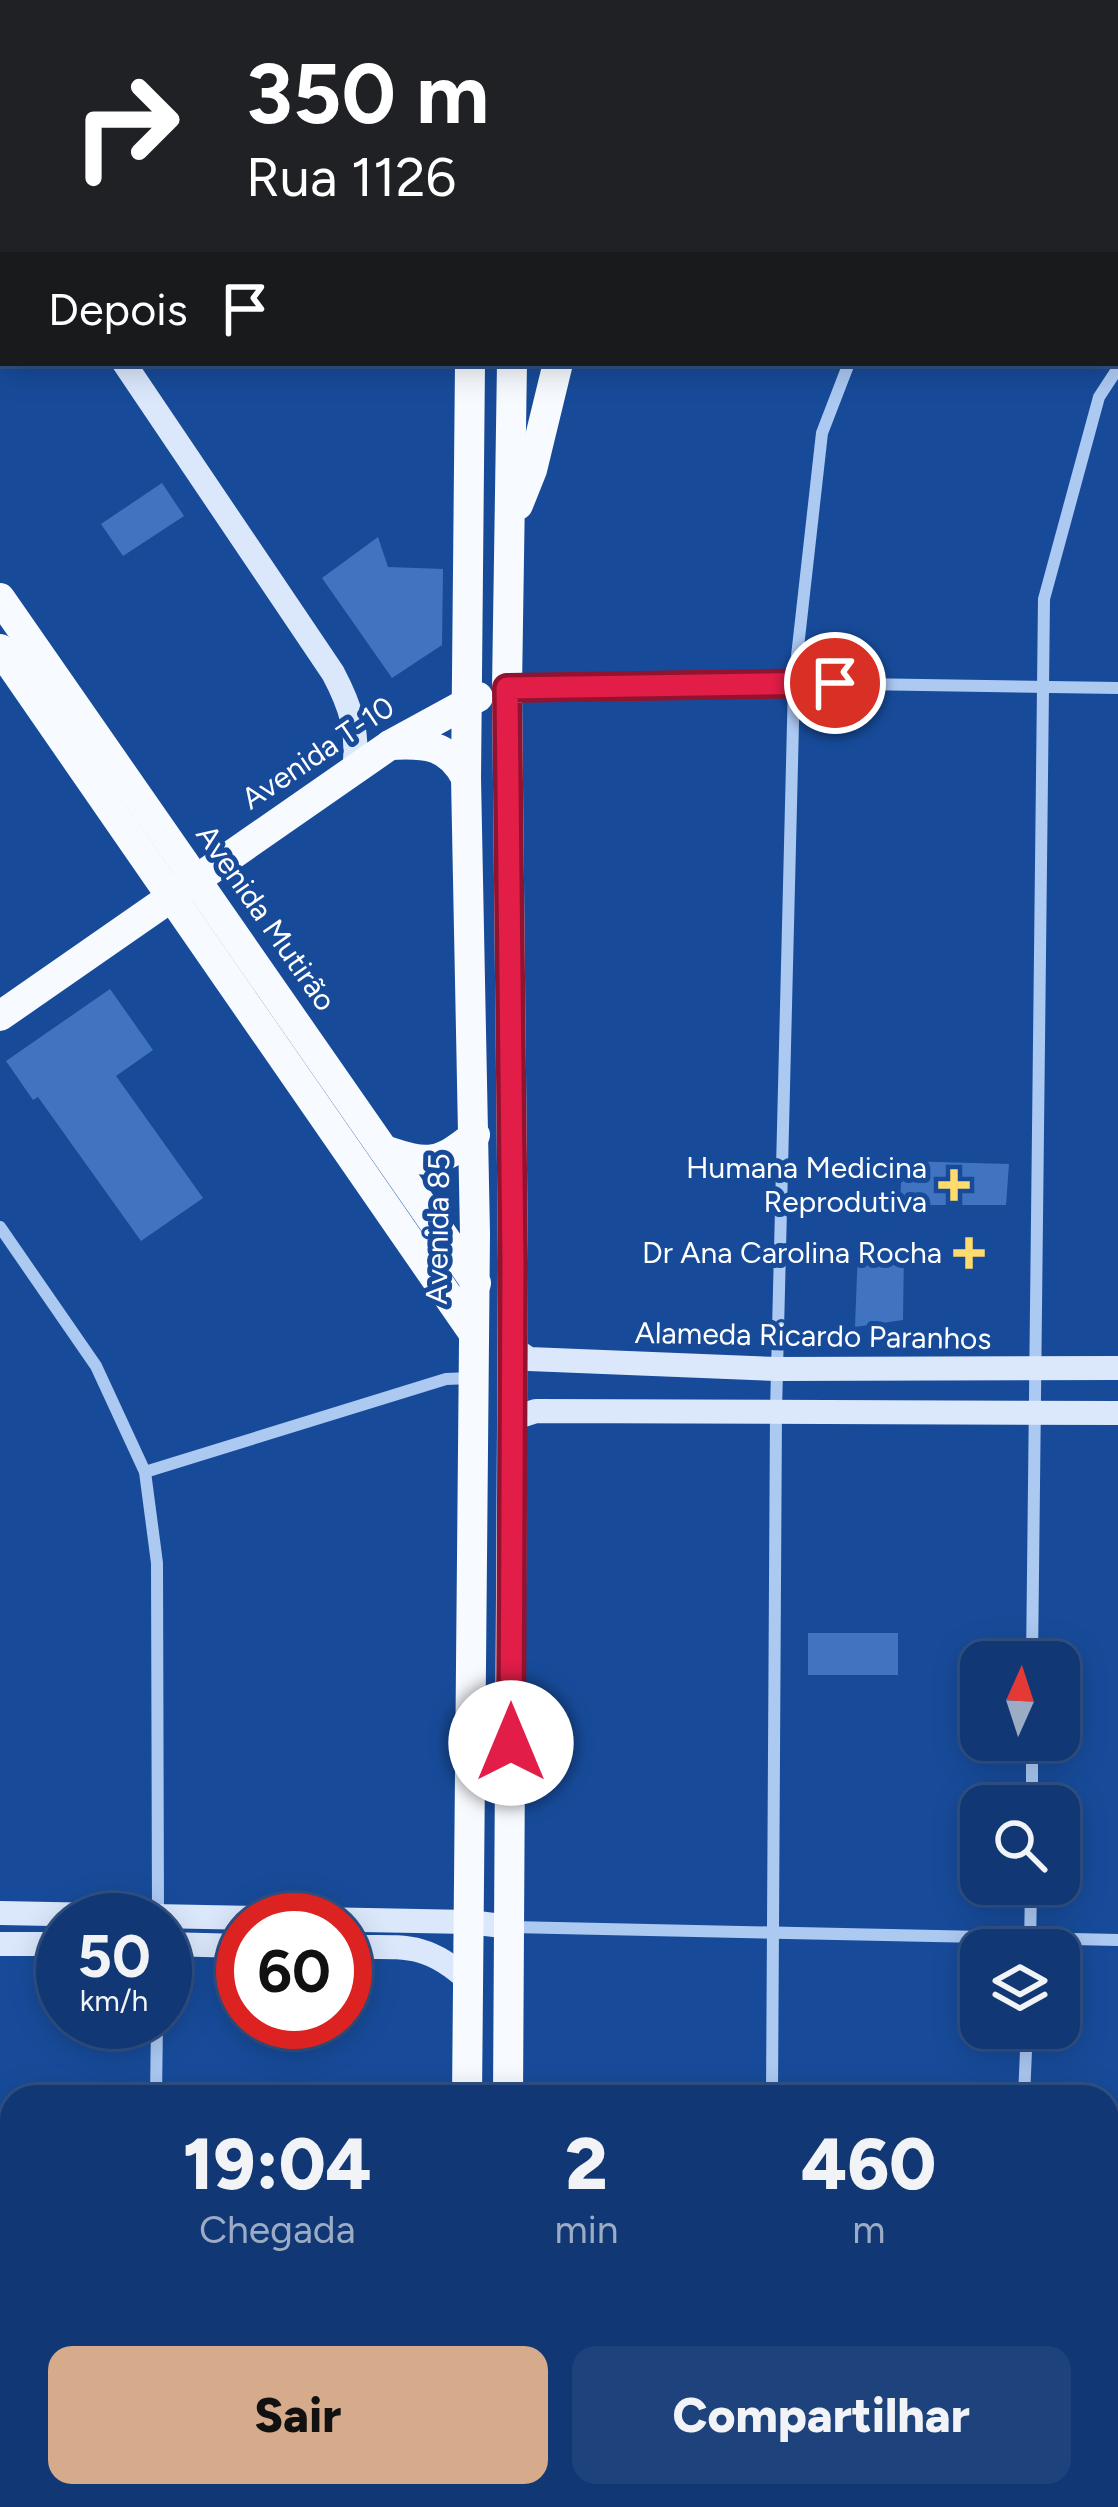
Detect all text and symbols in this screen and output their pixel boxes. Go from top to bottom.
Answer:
text: 350 m [246,43,489,144]
icon: right [48,48,204,204]
text: Rua 1126 [246,145,456,210]
icon: arrive [212,276,278,342]
text: Depois [48,282,188,336]
pin [784,632,886,734]
icon: arrive [802,650,868,716]
street label: Avenida T-10 [234,688,401,817]
street label: Avenida Mutirão [189,817,344,1018]
place label: Humana Medicina Reprodutiva [686,1149,927,1220]
street label: Avenida 85 [418,1153,457,1305]
marker: Humana Medicina Reprodutiva [938,1169,970,1201]
place label: Dr Ana Carolina Rocha [642,1234,942,1271]
marker: Dr Ana Carolina Rocha [953,1237,985,1269]
street label: Alameda Ricardo Paranhos [634,1314,992,1357]
north arrow [960,1641,1080,1761]
map controls [960,1641,1080,2049]
position arrow [448,1680,574,1806]
button: search [960,1785,1080,1905]
speed limit sign: 60 [216,1893,372,2049]
text: 50 [77,1920,151,1992]
button: layers [960,1929,1080,2049]
text: km/h [80,1982,148,2019]
text: 19:04 [183,2121,372,2207]
text: 2 [565,2121,608,2207]
text: 460 [801,2121,936,2207]
text: Chegada [199,2206,356,2253]
text: min [555,2206,619,2253]
text: m [852,2206,885,2253]
button: Sair [48,2346,548,2484]
button: Compartilhar [572,2346,1071,2484]

